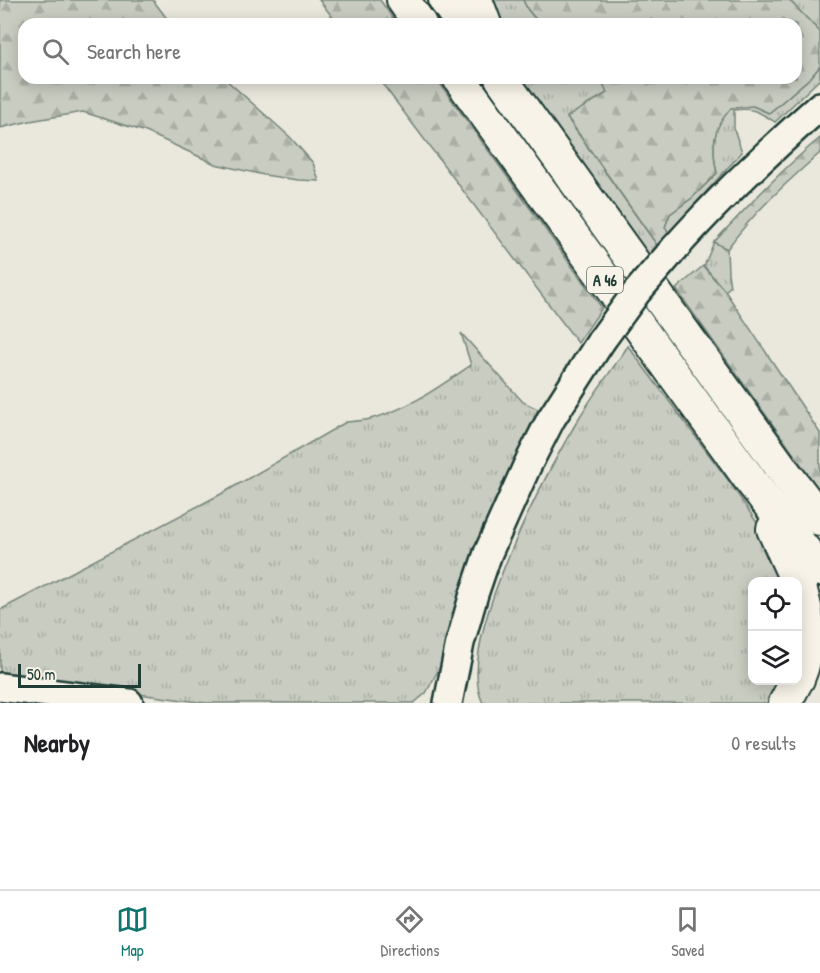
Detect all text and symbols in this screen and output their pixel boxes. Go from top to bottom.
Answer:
search box [18,18,802,84]
icon: search [39,35,72,68]
text: Search here [87,36,181,66]
road number: A 46 [587,267,623,293]
map controls [748,577,802,685]
button: locate [748,577,802,631]
button: layers [748,631,802,685]
scale bar [18,661,141,688]
text: 50 m [27,663,56,685]
text: Nearby [24,725,90,760]
text: 0 results [731,729,796,756]
tab: Map [116,903,149,961]
tab: Directions [381,903,439,961]
tab: Saved [671,903,704,961]

